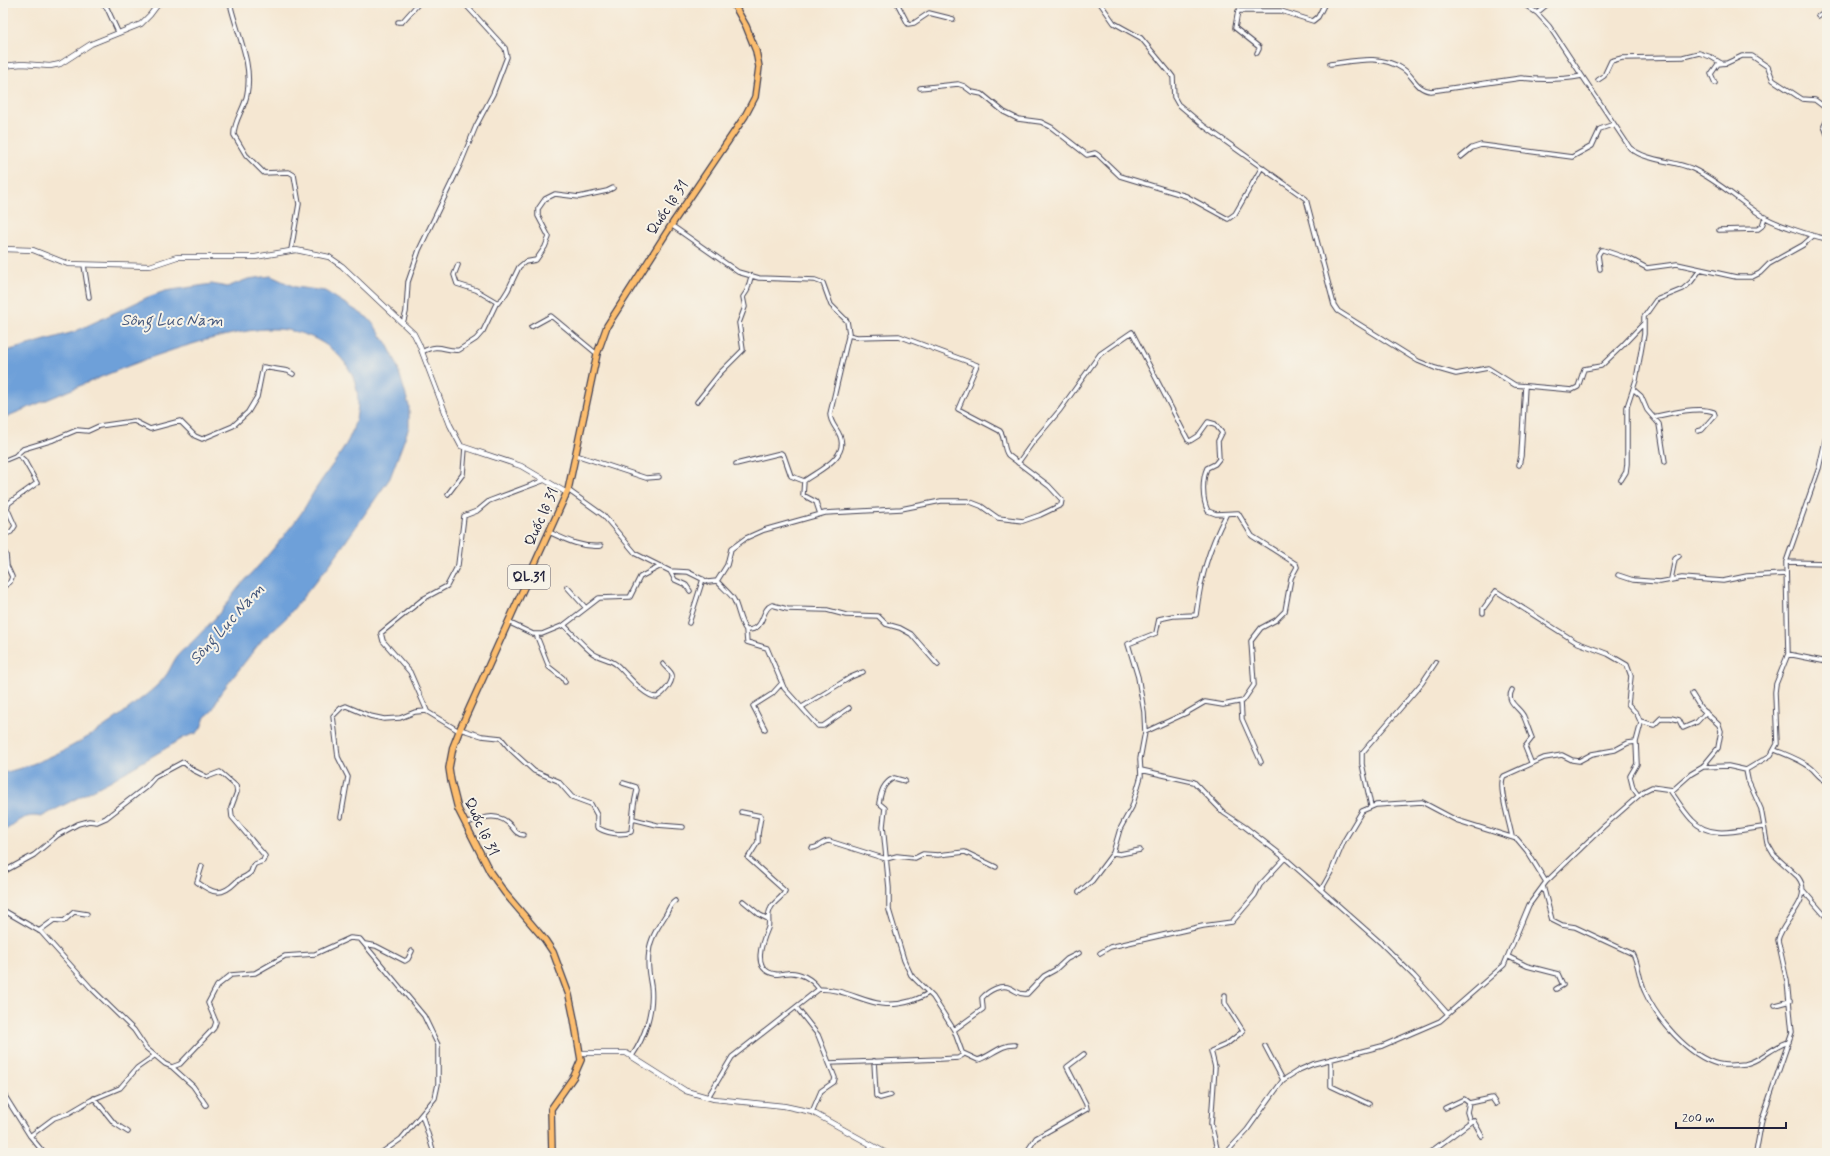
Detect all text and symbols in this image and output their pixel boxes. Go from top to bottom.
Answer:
street label: Quốc lộ 31 [642,177,694,239]
water label: Sông Lục Nam [121,310,223,333]
street label: Quốc lộ 31 [520,484,564,550]
road number: QL.31 [508,565,550,589]
water label: Sông Lục Nam [185,579,270,670]
street label: Quốc lộ 31 [459,795,503,859]
scale bar [1676,1104,1786,1130]
text: 200 m [1682,1111,1715,1127]

